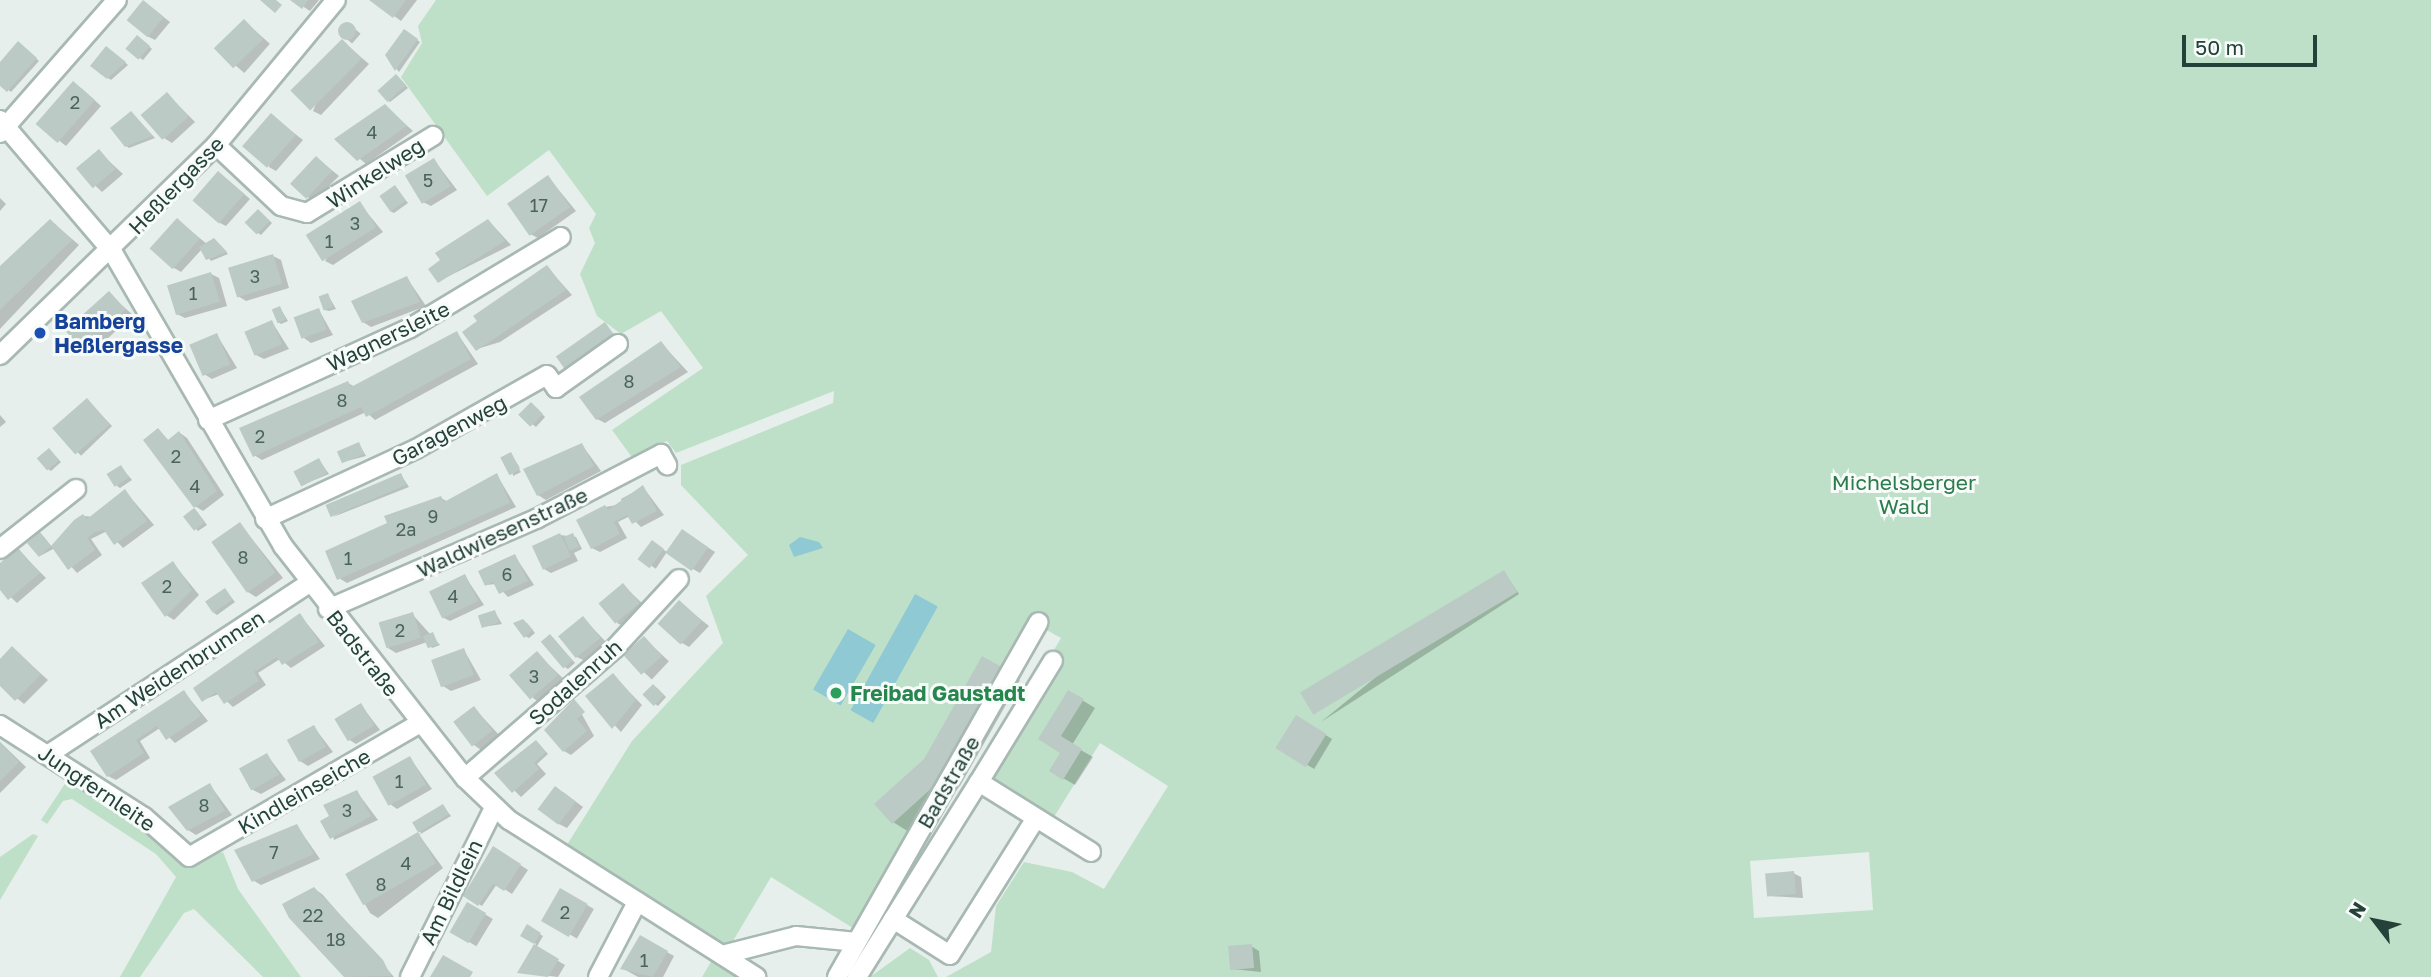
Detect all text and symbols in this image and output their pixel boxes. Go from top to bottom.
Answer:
scale bar [2186,21,2321,65]
text: 50 m [2195,34,2244,60]
house number: 2 [70,91,80,113]
house number: 4 [367,121,377,143]
street label: Heßlergasse [123,131,229,239]
street label: Winkelweg [322,132,428,214]
house number: 5 [423,169,433,191]
house number: 17 [530,194,548,216]
house number: 3 [350,212,360,234]
house number: 1 [325,230,333,252]
house number: 3 [250,265,260,287]
house number: 1 [189,282,197,304]
street label: Wagnersleite [323,295,453,377]
place label: Bamberg Heßlergasse [54,308,183,358]
marker: Bamberg Heßlergasse [32,325,48,341]
house number: 8 [624,370,634,392]
house number: 8 [337,389,347,411]
street label: Garagenweg [387,389,511,471]
house number: 2 [255,425,265,447]
house number: 2 [171,445,181,467]
park label: Michelsberger Wald [1832,469,1976,519]
house number: 4 [190,475,200,497]
street label: Waldwiesenstraße [413,481,591,583]
house number: 9 [428,505,438,527]
house number: 2a [396,518,416,540]
house number: 8 [238,546,248,568]
house number: 1 [344,547,352,569]
house number: 6 [502,563,512,585]
house number: 2 [162,575,172,597]
house number: 4 [448,585,458,607]
street label: Am Weidenbrunnen [89,605,269,733]
street label: Badstraße [321,605,405,701]
house number: 2 [395,619,405,641]
street label: Sodalenruh [523,634,627,730]
house number: 3 [529,665,539,687]
place label: Freibad Gaustadt [850,680,1025,706]
marker: Freibad Gaustadt [828,685,844,701]
street label: Badstraße [911,731,985,833]
street label: Jungfernleite [34,740,160,836]
street label: Kindleinseiche [233,743,375,839]
house number: 1 [395,770,403,792]
house number: 8 [199,794,209,816]
house number: 3 [342,799,352,821]
street label: Am Bildlein [415,835,487,949]
house number: 7 [269,841,279,863]
house number: 4 [401,852,411,874]
house number: 8 [376,873,386,895]
north arrow [2340,886,2410,956]
text: N [2343,897,2370,922]
house number: 2 [560,901,570,923]
house number: 22 [303,904,323,926]
house number: 18 [326,928,346,950]
house number: 1 [640,949,648,971]

